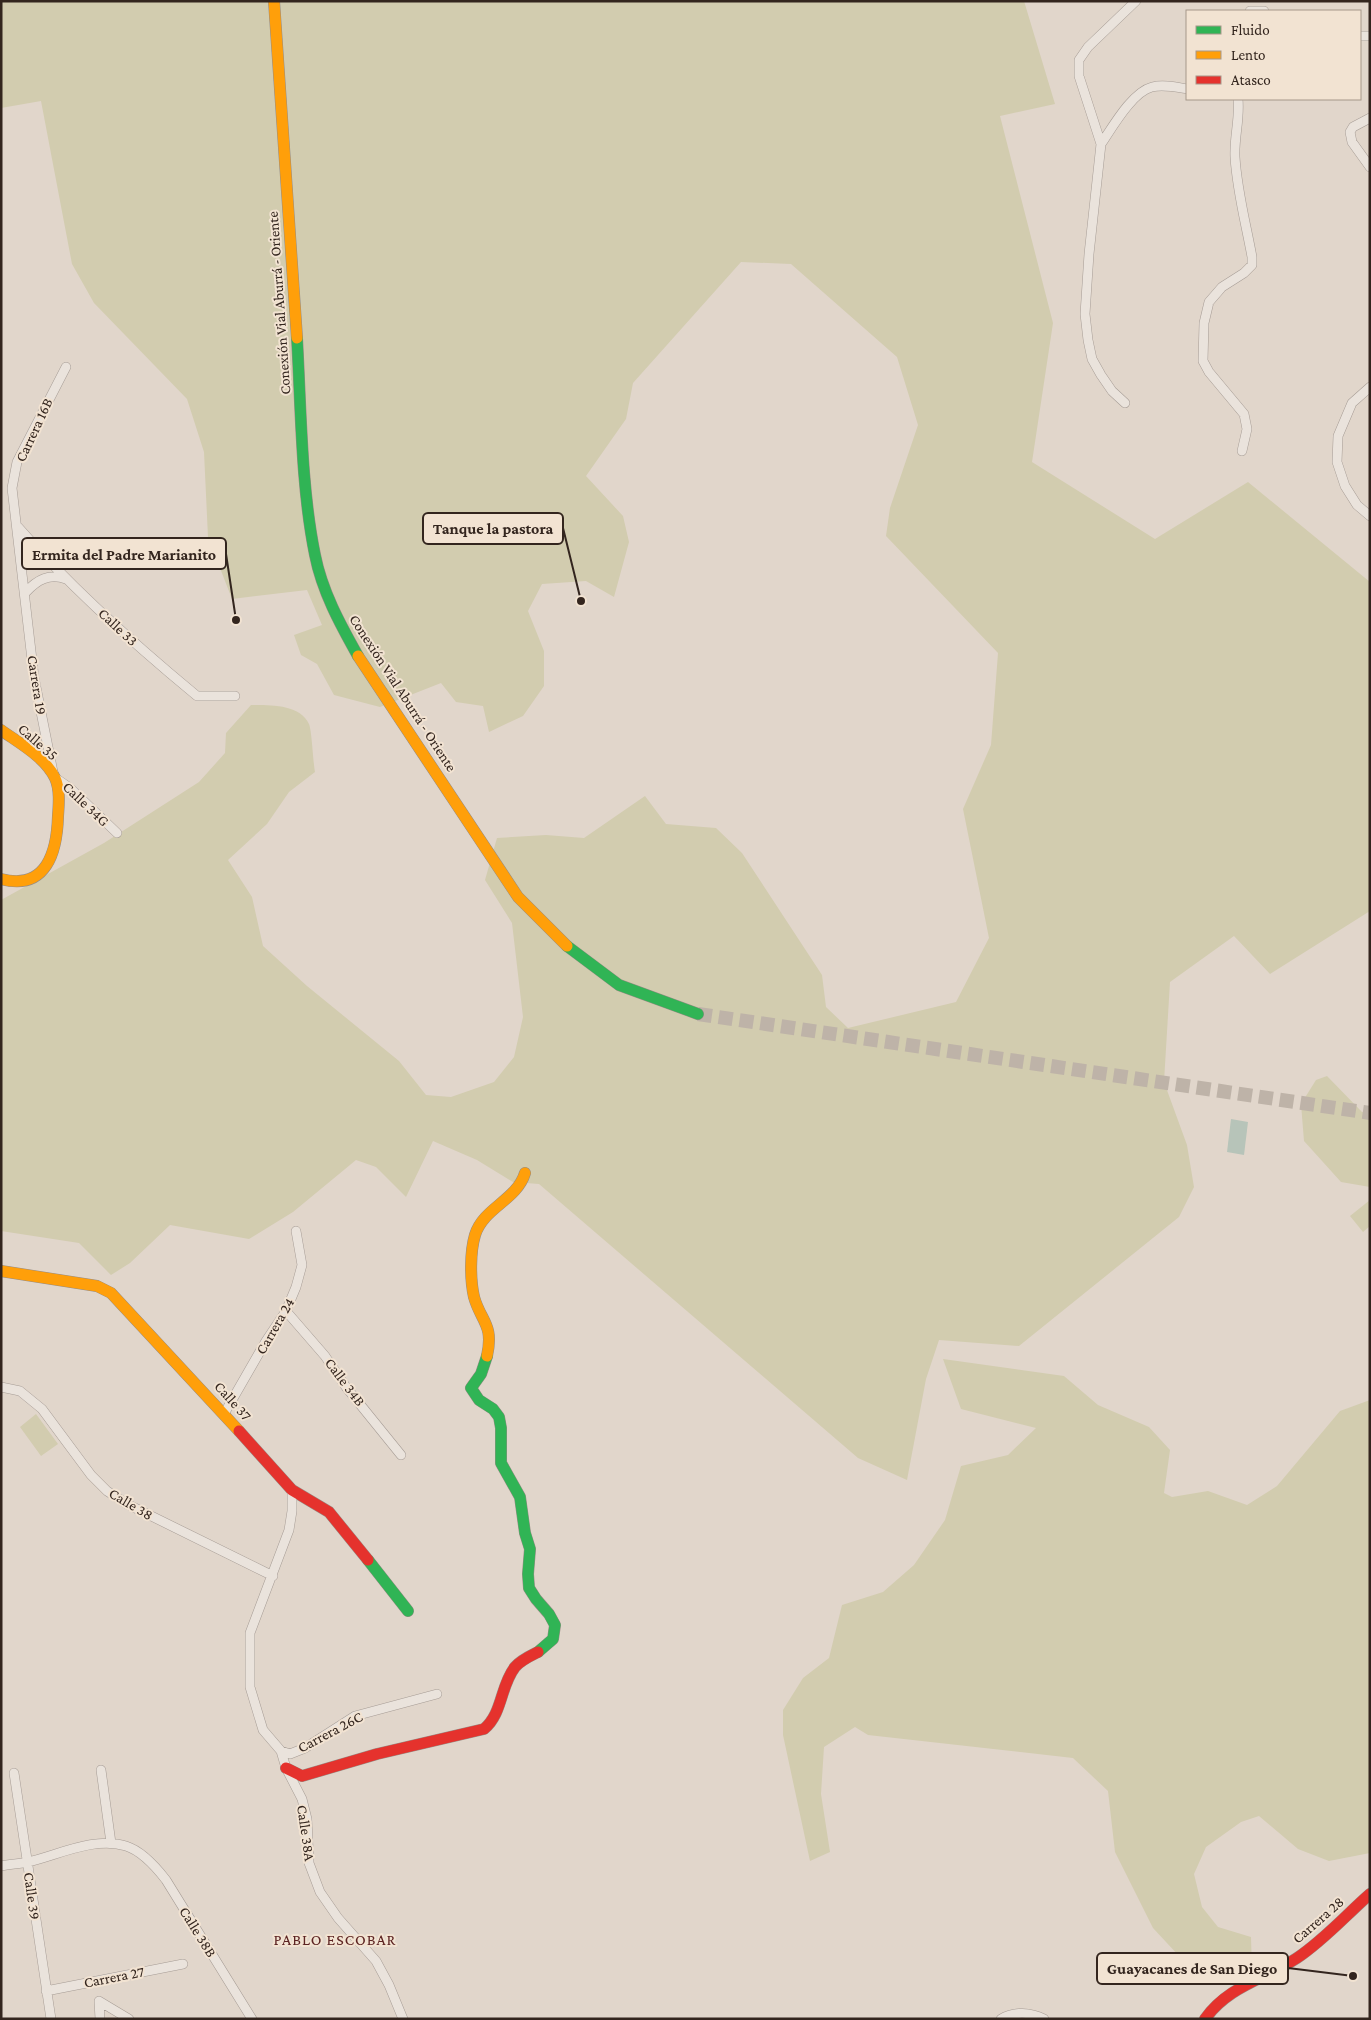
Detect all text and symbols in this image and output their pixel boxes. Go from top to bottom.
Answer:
legend [1186,10,1361,100]
text: Fluido [1231,22,1270,38]
text: Lento [1231,47,1265,63]
text: Atasco [1231,72,1271,88]
street label: Conexión Vial Aburrá - Oriente [265,210,293,395]
street label: Carrera 16B [12,396,56,464]
callout: Tanque la pastora [423,513,563,544]
text: Tanque la pastora [433,520,554,537]
callout: Ermita del Padre Marianito [22,538,226,569]
text: Ermita del Padre Marianito [32,546,216,563]
street label: Calle 33 [95,605,141,649]
street label: Conexión Vial Aburrá - Oriente [346,612,460,775]
street label: Carrera 19 [24,654,50,716]
street label: Calle 35 [15,720,61,764]
street label: Calle 34G [60,779,112,829]
street label: Carrera 24 [253,1295,297,1357]
street label: Calle 34B [322,1355,368,1409]
street label: Calle 37 [211,1378,255,1424]
street label: Calle 38 [106,1485,156,1523]
street label: Carrera 26C [295,1708,365,1756]
street label: Calle 38A [294,1804,318,1863]
street label: Calle 39 [21,1871,43,1921]
street label: Carrera 28 [1289,1893,1347,1947]
street label: Calle 38B [176,1904,220,1960]
district label: PABLO ESCOBAR [274,1931,396,1948]
callout: Guayacanes de San Diego [1097,1953,1288,1984]
text: Guayacanes de San Diego [1107,1960,1277,1977]
street label: Carrera 27 [82,1963,146,1991]

